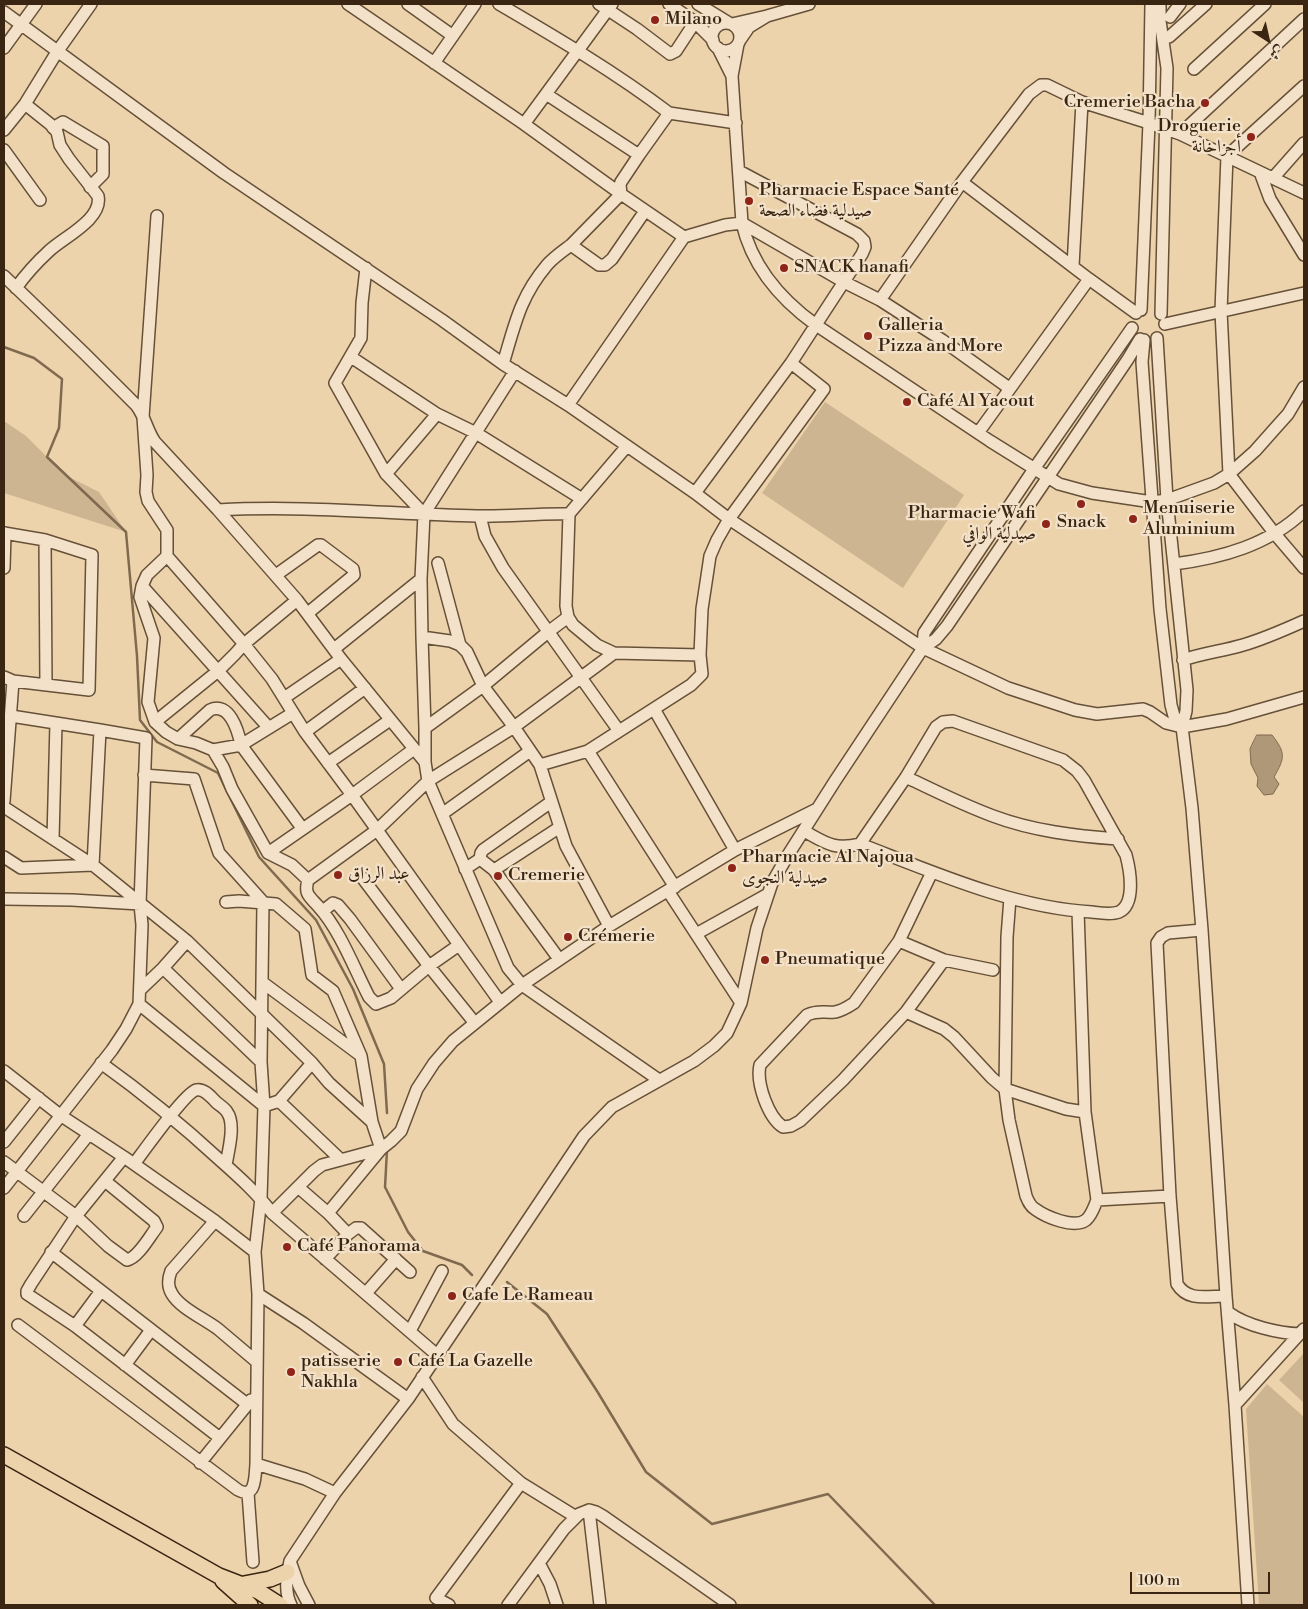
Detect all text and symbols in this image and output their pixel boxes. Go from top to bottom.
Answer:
place label: Milano [665,9,722,31]
marker: Milano [649,14,661,26]
north arrow [1243,15,1293,65]
text: ش [1266,41,1287,64]
place label: Cremerie Bacha [1064,92,1195,114]
marker: Cremerie Bacha [1199,97,1211,109]
place label: Droguerie أجزاخانة [1157,116,1241,158]
marker: Droguerie أجزاخانة [1245,131,1257,143]
place label: Pharmacie Espace Santé صيدلية فضاء الصحة [759,180,959,222]
marker: Pharmacie Espace Santé صيدلية فضاء الصحة [743,195,755,207]
place label: SNACK hanafi [794,257,909,279]
marker: SNACK hanafi [778,262,790,274]
place label: Galleria Pizza and More [878,315,1003,358]
marker: Galleria Pizza and More [862,330,874,342]
place label: Café Al Yacout [917,391,1035,413]
marker: Café Al Yacout [901,396,913,408]
marker: Snack [1075,498,1087,510]
place label: Menuiserie Aluminium [1143,498,1235,540]
place label: Pharmacie Wafi صيدلية الوافي [908,503,1036,546]
place label: Snack [1057,512,1105,534]
marker: Menuiserie Aluminium [1127,513,1139,525]
marker: Pharmacie Wafi صيدلية الوافي [1040,518,1052,530]
place label: Pharmacie Al Najoua صيدلية النجوى [742,847,914,890]
marker: Pharmacie Al Najoua صيدلية النجوى [726,862,738,874]
place label: عبد الرزاق [348,864,410,886]
place label: Cremerie [508,865,585,887]
marker: عبد الرزاق [332,869,344,881]
marker: Cremerie [492,870,504,882]
place label: Crémerie [578,926,655,948]
marker: Crémerie [562,931,574,943]
place label: Pneumatique [775,949,885,971]
marker: Pneumatique [759,954,771,966]
place label: Café Panorama [297,1236,420,1258]
marker: Café Panorama [281,1241,293,1253]
place label: Cafe Le Rameau [462,1285,593,1307]
marker: Cafe Le Rameau [446,1290,458,1302]
place label: patisserie Nakhla [301,1351,381,1394]
place label: Café La Gazelle [408,1351,533,1373]
marker: Café La Gazelle [392,1356,404,1368]
marker: patisserie Nakhla [285,1366,297,1378]
scale bar [1133,1562,1273,1594]
text: 100 m [1138,1571,1180,1590]

